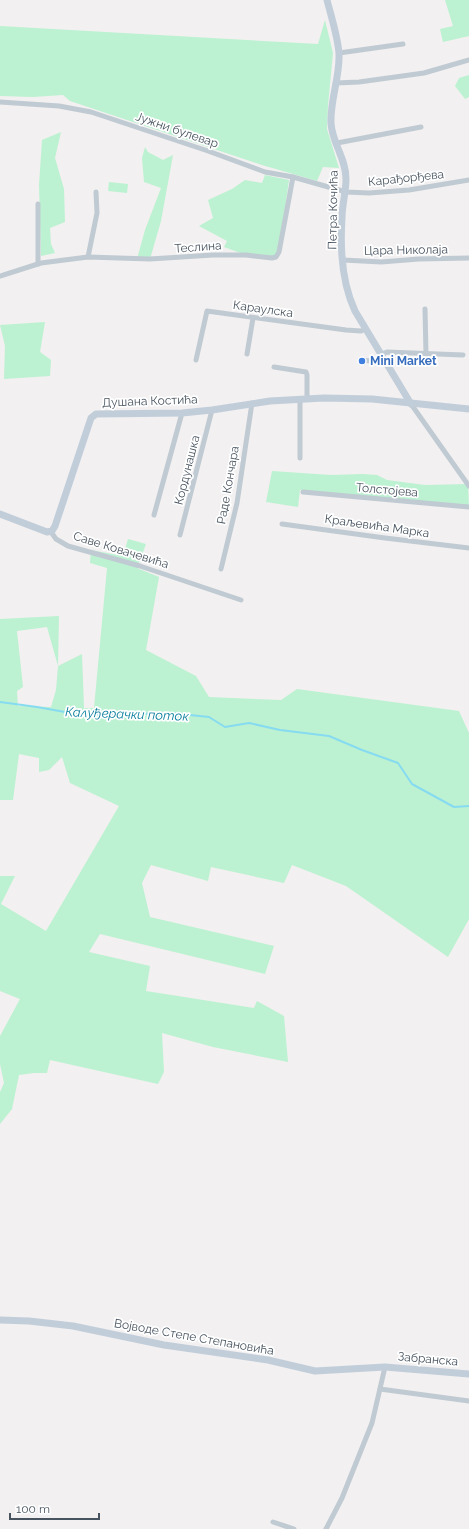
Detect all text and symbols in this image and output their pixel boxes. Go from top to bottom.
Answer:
street label: Јужни булевар [134,109,220,151]
street label: Карађорђева [367,167,445,189]
street label: Петра Кочића [325,170,341,250]
street label: Теслина [174,238,222,256]
street label: Цара Николаја [364,242,448,258]
street label: Караулска [232,298,294,320]
place label: Mini Market [370,354,437,368]
marker: Mini Market [357,356,367,366]
street label: Душана Костића [102,392,198,410]
street label: Кордунашка [172,434,202,506]
street label: Раде Кончара [214,445,242,525]
street label: Толстојева [355,480,419,500]
street label: Краљевића Марка [324,512,430,540]
street label: Саве Ковачевића [72,529,170,571]
water label: Калуђерачки поток [65,704,190,724]
street label: Војводе Степе Степановића [113,1316,275,1358]
street label: Забранска [397,1349,459,1369]
scale bar [10,1495,99,1521]
text: 100 m [16,1502,50,1516]

